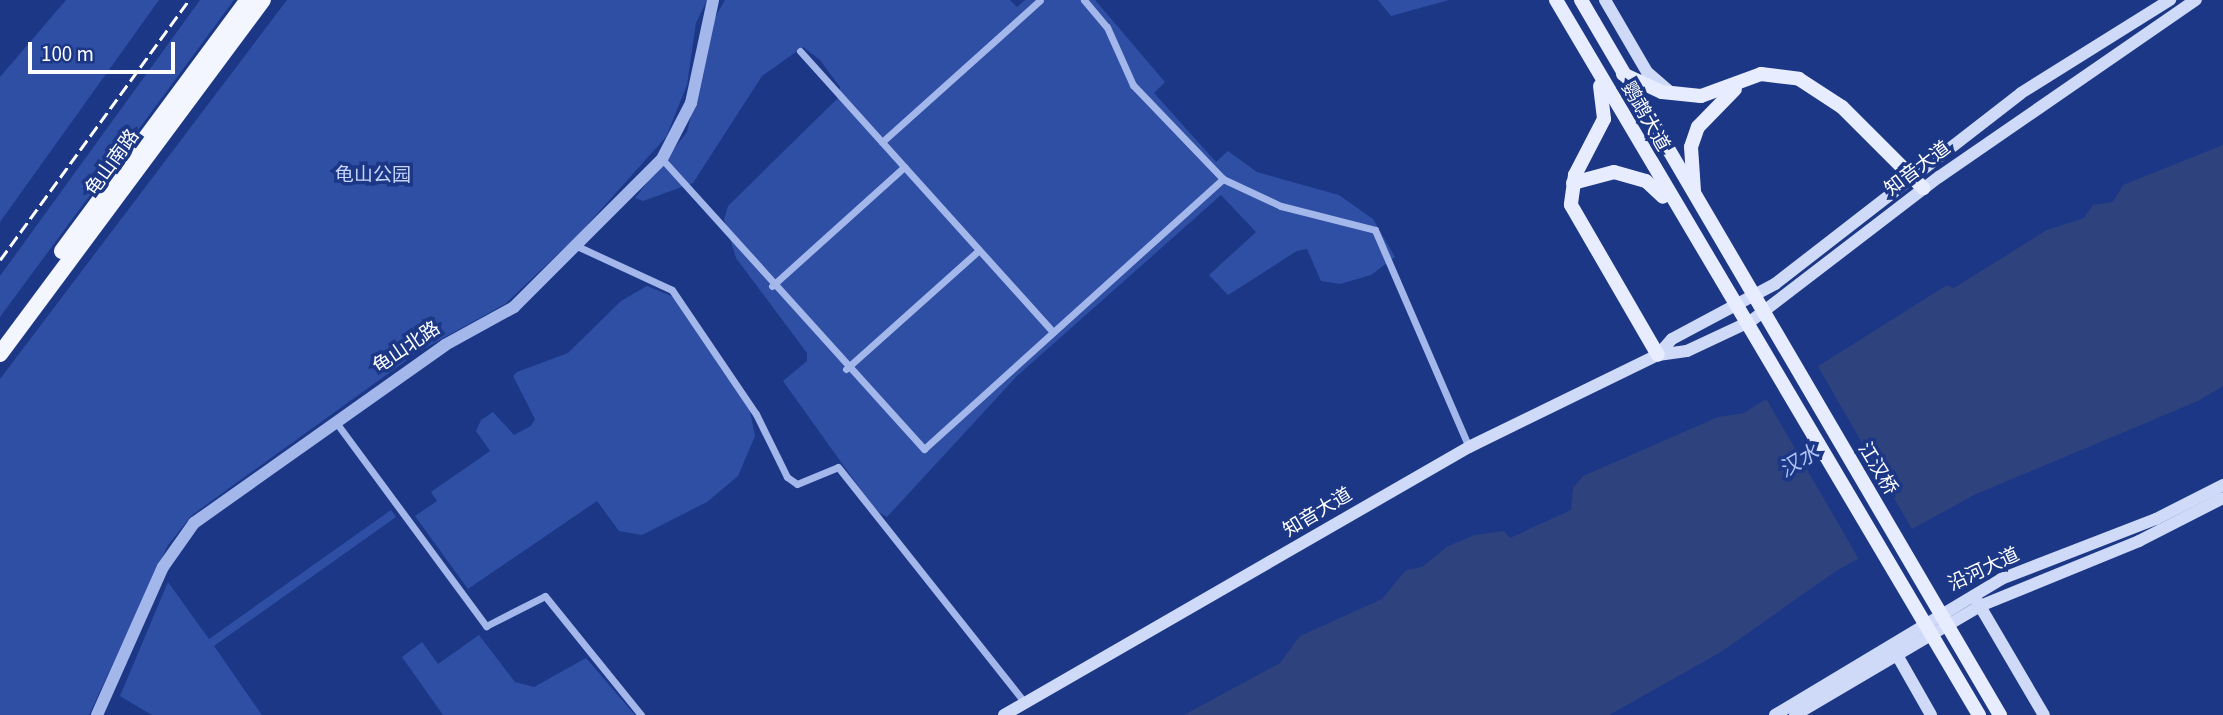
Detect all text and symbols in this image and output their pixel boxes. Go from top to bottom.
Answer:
scale bar [32,28,178,72]
text: 100 m [41,39,94,69]
street label: 鹦鹉大道 [1616,78,1674,156]
street label: 龟山南路 [81,126,145,200]
street label: 知音大道 [1881,137,1955,201]
park label: 龟山公园 [335,165,411,187]
street label: 龟山北路 [369,317,445,379]
water label: 汉水 [1775,439,1823,483]
street label: 江汉桥 [1853,439,1901,499]
street label: 知音大道 [1280,484,1356,542]
street label: 沿河大道 [1945,544,2023,596]

